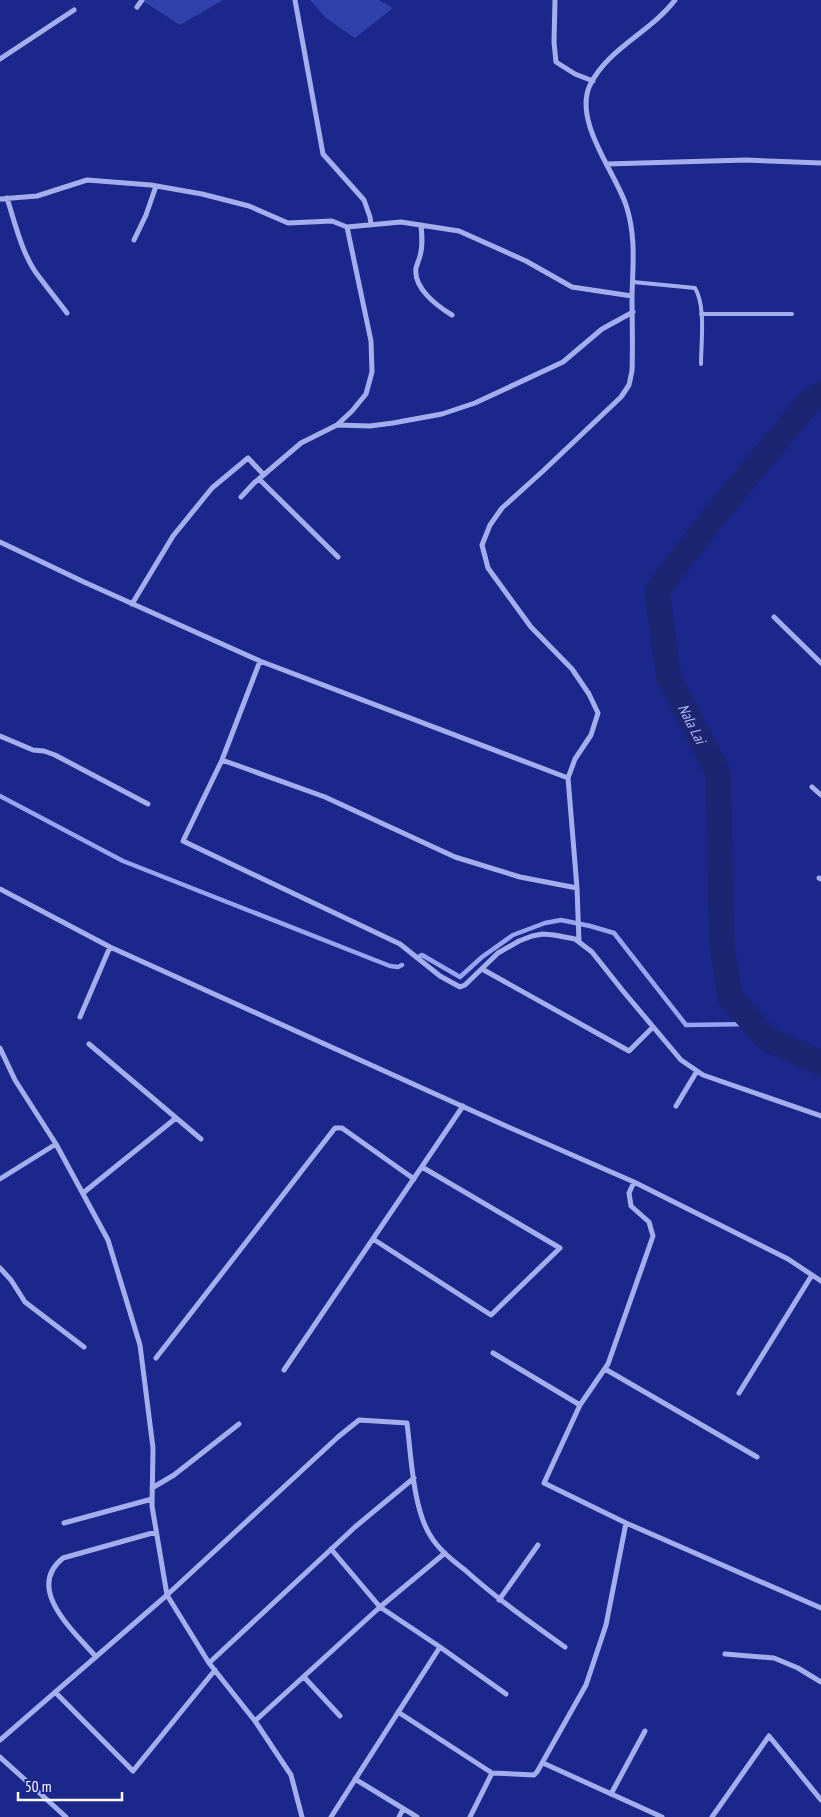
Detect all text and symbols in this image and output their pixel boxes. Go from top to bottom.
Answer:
water label: Nala Lai [674,700,711,748]
scale bar [18,1770,121,1802]
text: 50 m [25,1777,51,1796]

